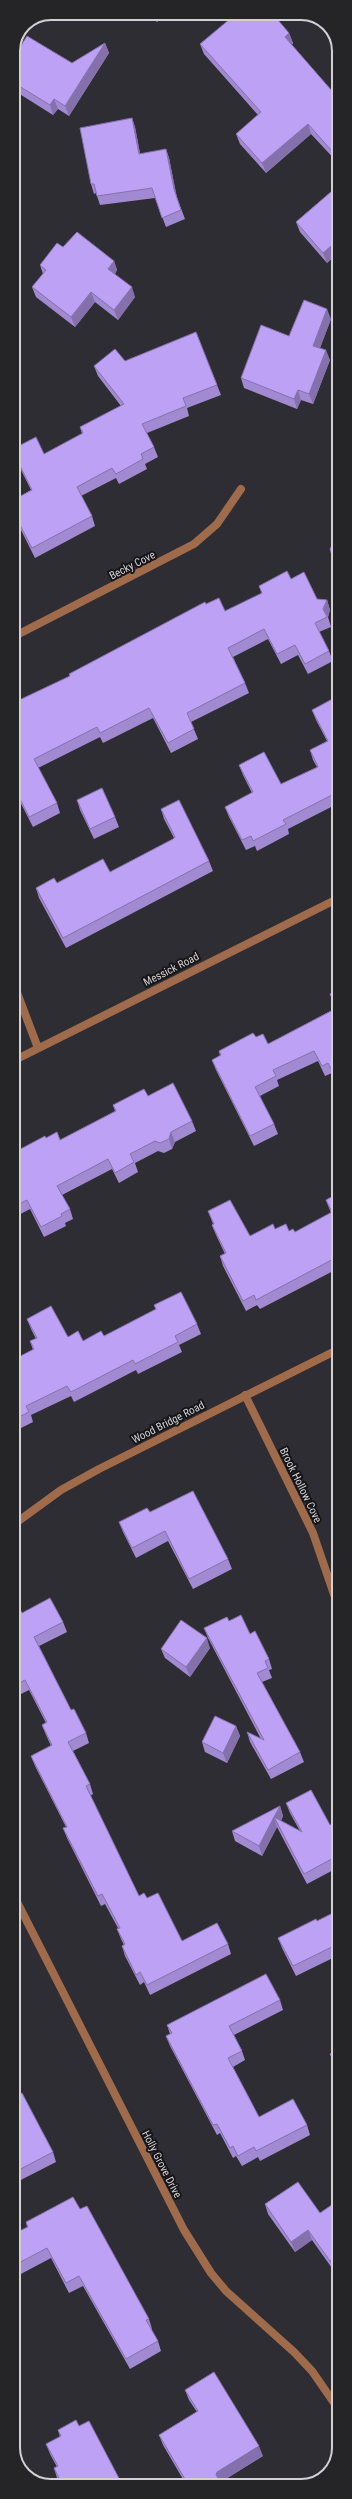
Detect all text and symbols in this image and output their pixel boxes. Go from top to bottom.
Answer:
street label: Becky Cove [107,548,157,583]
street label: Messick Road [141,950,201,989]
street label: Wood Bridge Road [130,1399,207,1446]
street label: Brook Hollow Cove [277,1446,324,1525]
street label: Holly Grove Drive [139,2128,184,2200]

